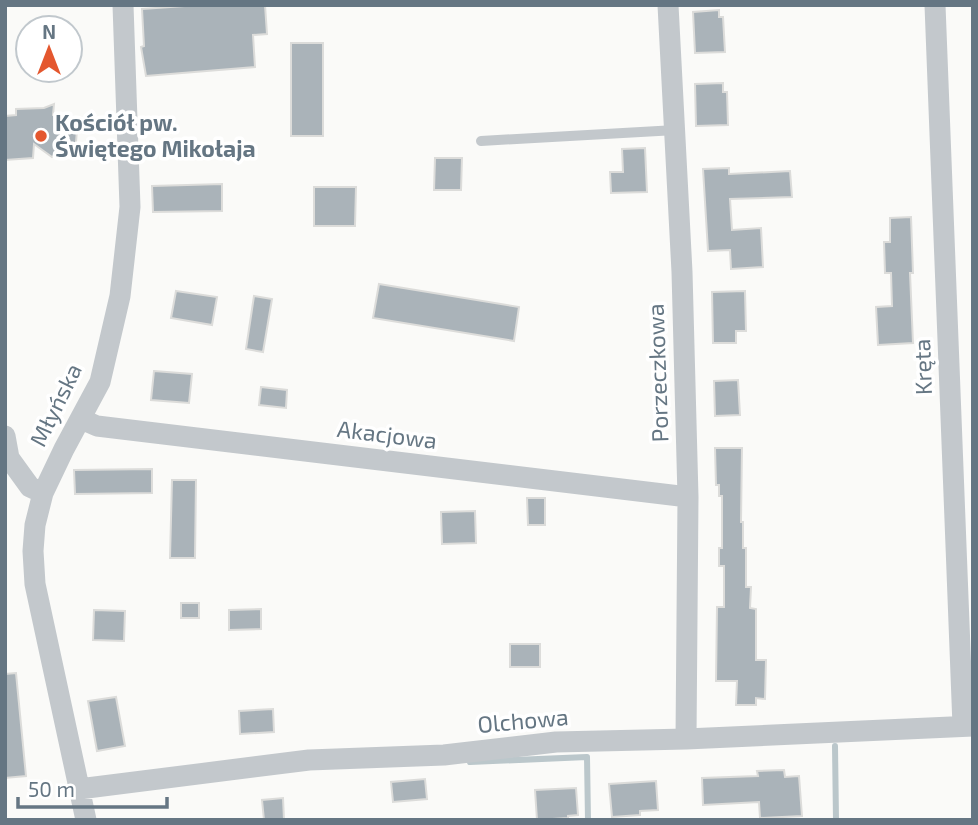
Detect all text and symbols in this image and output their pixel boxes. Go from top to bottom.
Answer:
north arrow [14,14,84,84]
text: N [42,20,56,43]
place label: Kościół pw. Świętego Mikołaja [55,108,256,162]
marker: Kościół pw. Świętego Mikołaja [33,128,49,144]
street label: Porzeczkowa [641,303,673,443]
street label: Kręta [907,338,937,396]
street label: Młyńska [23,359,87,451]
street label: Akacjowa [336,414,439,454]
street label: Olchowa [476,702,570,738]
scale bar [18,766,166,810]
text: 50 m [28,776,75,801]

